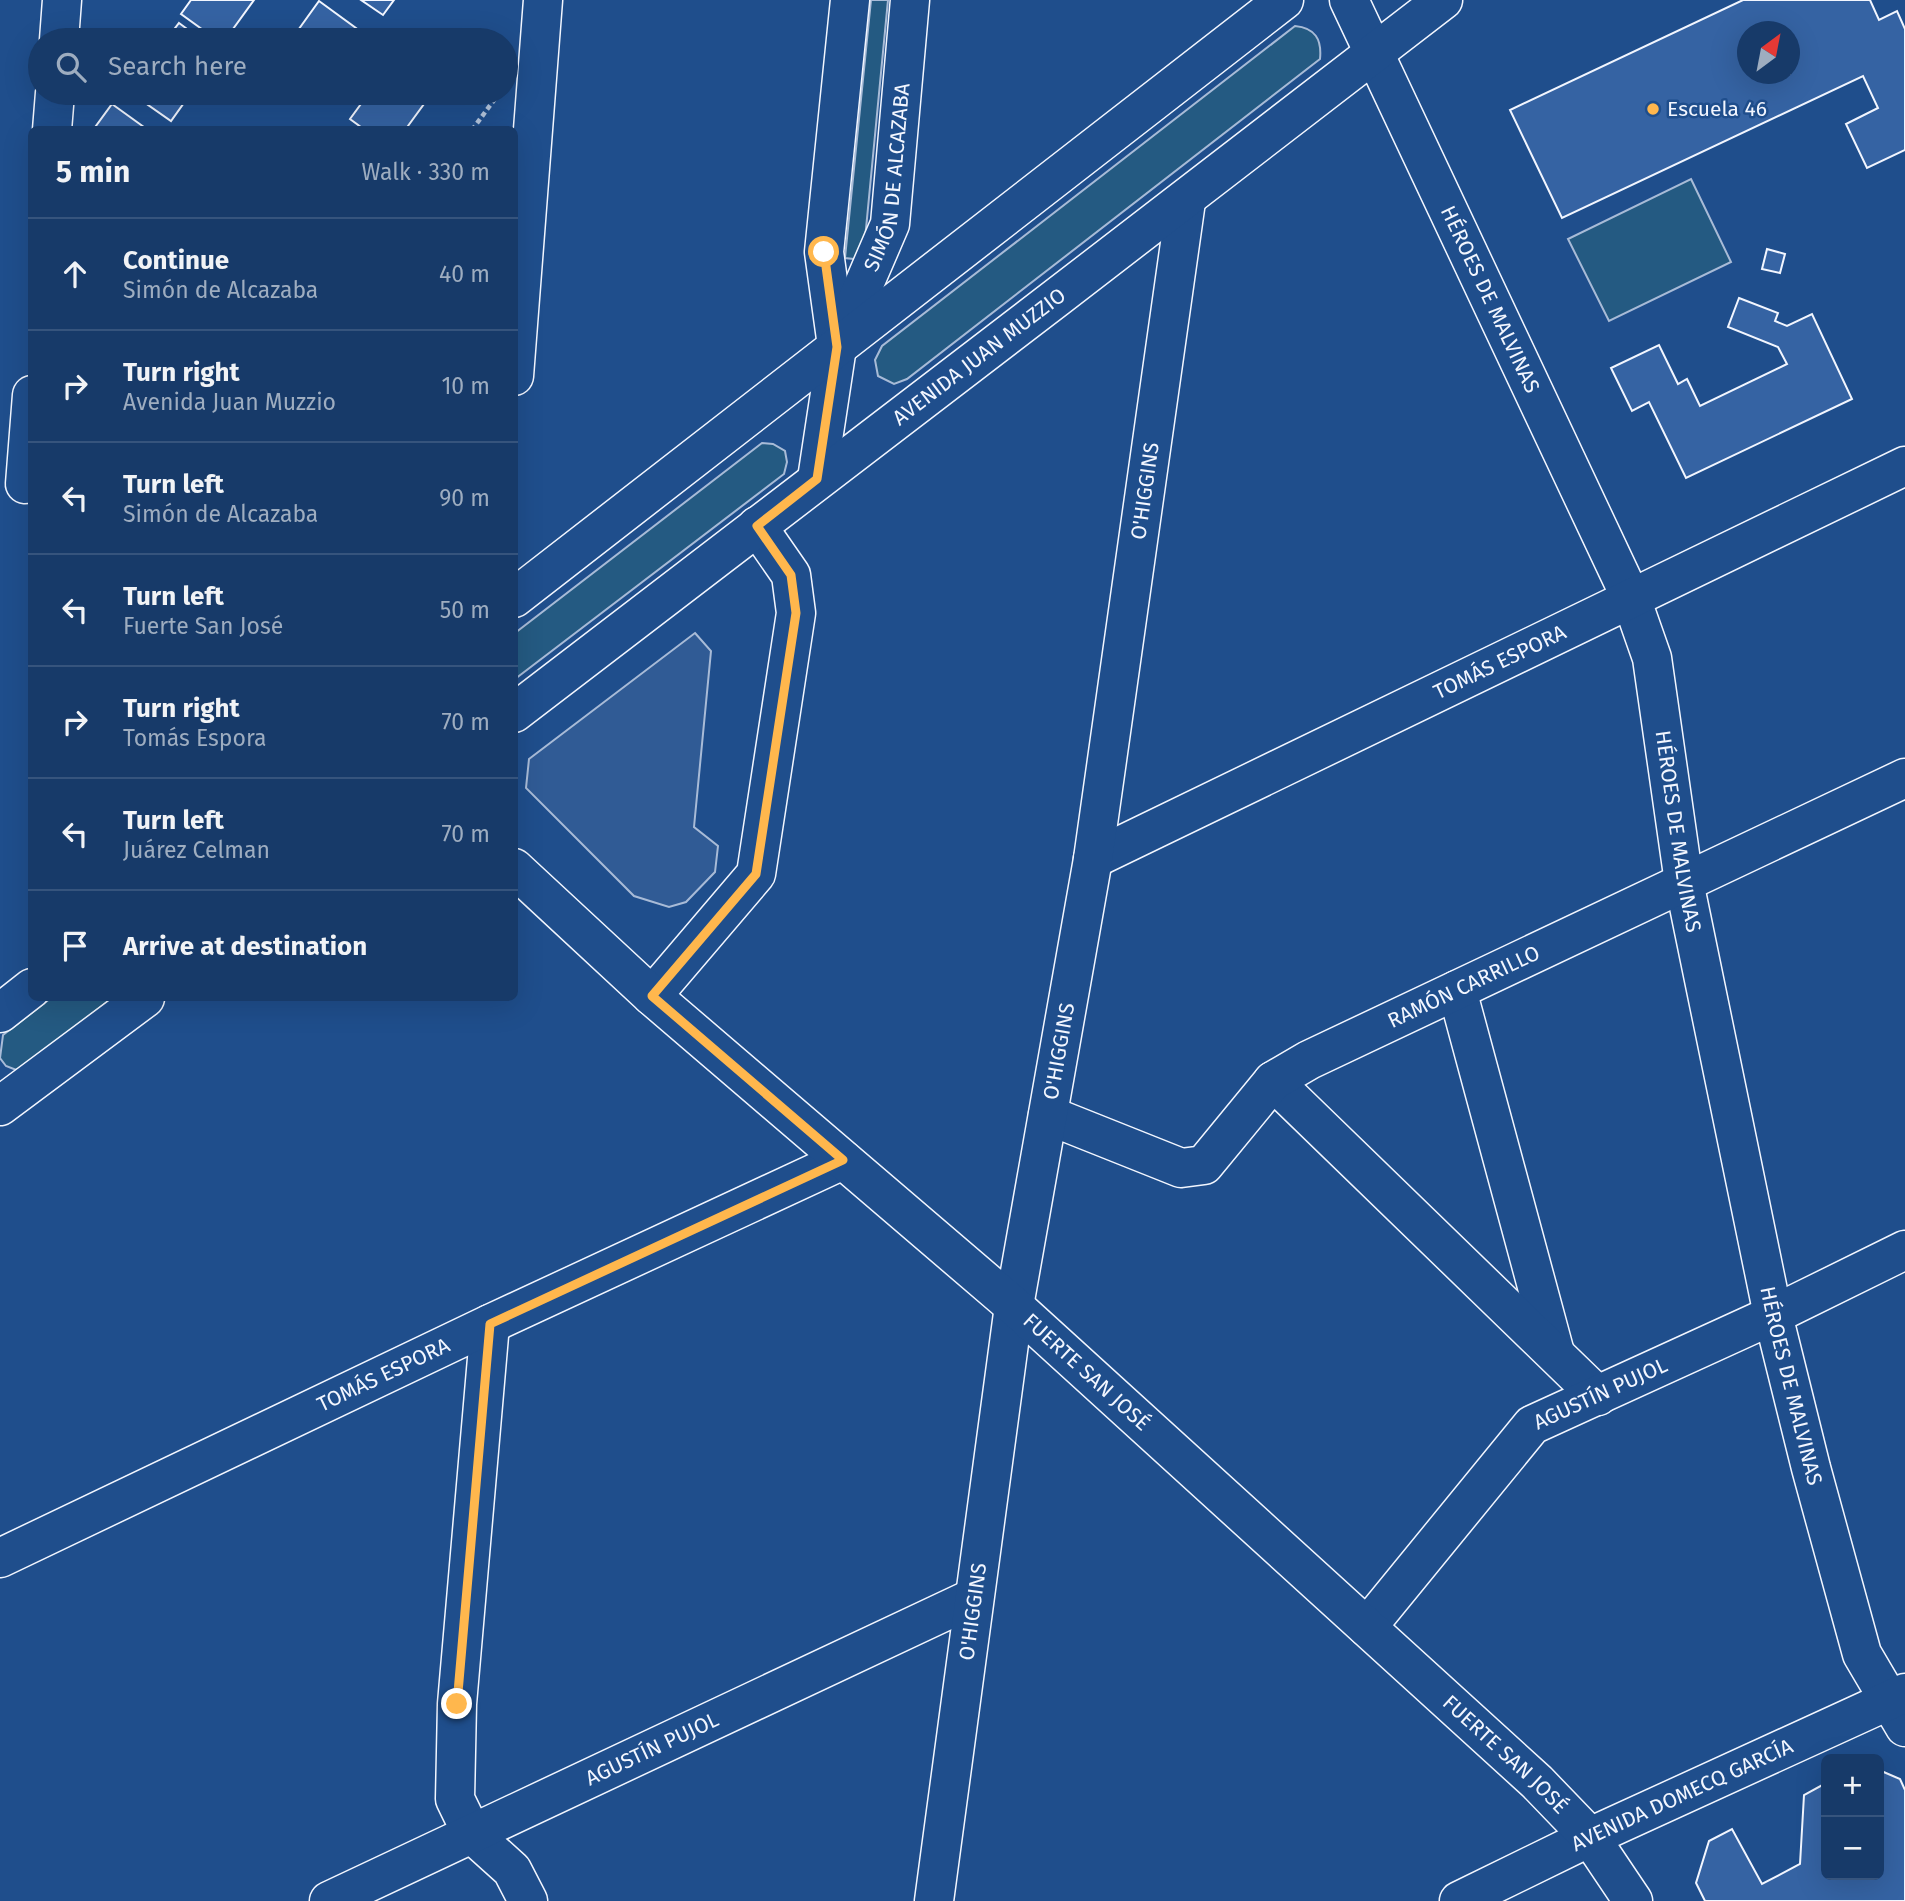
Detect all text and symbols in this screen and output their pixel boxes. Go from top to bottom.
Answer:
north arrow [1737,21,1800,84]
search box [28,28,518,105]
icon: search [52,48,90,86]
text: Search here [108,51,247,82]
street label: SIMÓN DE ALCAZABA [858,82,916,275]
place label: Escuela 46 [1667,96,1767,122]
marker: Escuela 46 [1645,101,1661,117]
text: 5 min [56,154,130,190]
text: Walk · 330 m [362,158,490,186]
street label: HÉROES DE MALVINAS [1435,202,1545,397]
route start [808,236,839,267]
text: Continue [123,245,229,276]
icon: ahead [56,255,94,293]
text: 40 m [439,260,490,288]
text: Simón de Alcazaba [123,276,318,304]
street label: AVENIDA JUAN MUZZIO [887,282,1071,431]
text: Turn right [123,357,240,388]
icon: right [56,367,94,405]
text: 10 m [441,372,490,400]
text: Avenida Juan Muzzio [123,388,336,416]
street label: O'HIGGINS [1125,441,1165,541]
text: Turn left [123,469,224,500]
icon: left [56,479,94,517]
text: 90 m [439,484,490,512]
text: Simón de Alcazaba [123,500,318,528]
text: Turn left [123,581,224,612]
icon: left [56,591,94,629]
text: 50 m [440,596,490,624]
text: Fuerte San José [123,612,283,640]
street label: TOMÁS ESPORA [1429,619,1570,705]
text: Turn right [123,693,240,724]
icon: right [56,703,94,741]
text: 70 m [441,708,490,736]
text: Tomás Espora [123,724,267,752]
street label: HÉROES DE MALVINAS [1649,729,1707,935]
text: Turn left [123,805,224,836]
icon: left [56,815,94,853]
text: 70 m [441,820,490,848]
text: Juárez Celman [123,836,270,864]
icon: arrive [56,927,94,965]
text: Arrive at destination [123,931,367,962]
street label: RAMÓN CARRILLO [1384,940,1544,1034]
street label: O'HIGGINS [1038,1001,1080,1102]
street label: HÉROES DE MALVINAS [1754,1284,1828,1488]
street label: FUERTE SAN JOSÉ [1018,1308,1155,1436]
street label: TOMÁS ESPORA [313,1332,454,1418]
street label: AGUSTÍN PUJOL [1529,1352,1672,1436]
street label: O'HIGGINS [953,1561,992,1662]
route end [441,1688,472,1719]
street label: FUERTE SAN JOSÉ [1437,1689,1574,1819]
street label: AGUSTÍN PUJOL [581,1706,723,1791]
street label: AVENIDA DOMECQ GARCÍA [1567,1733,1797,1857]
map controls [1821,1754,1884,1880]
button: + [1821,1754,1884,1817]
button: − [1821,1817,1884,1880]

